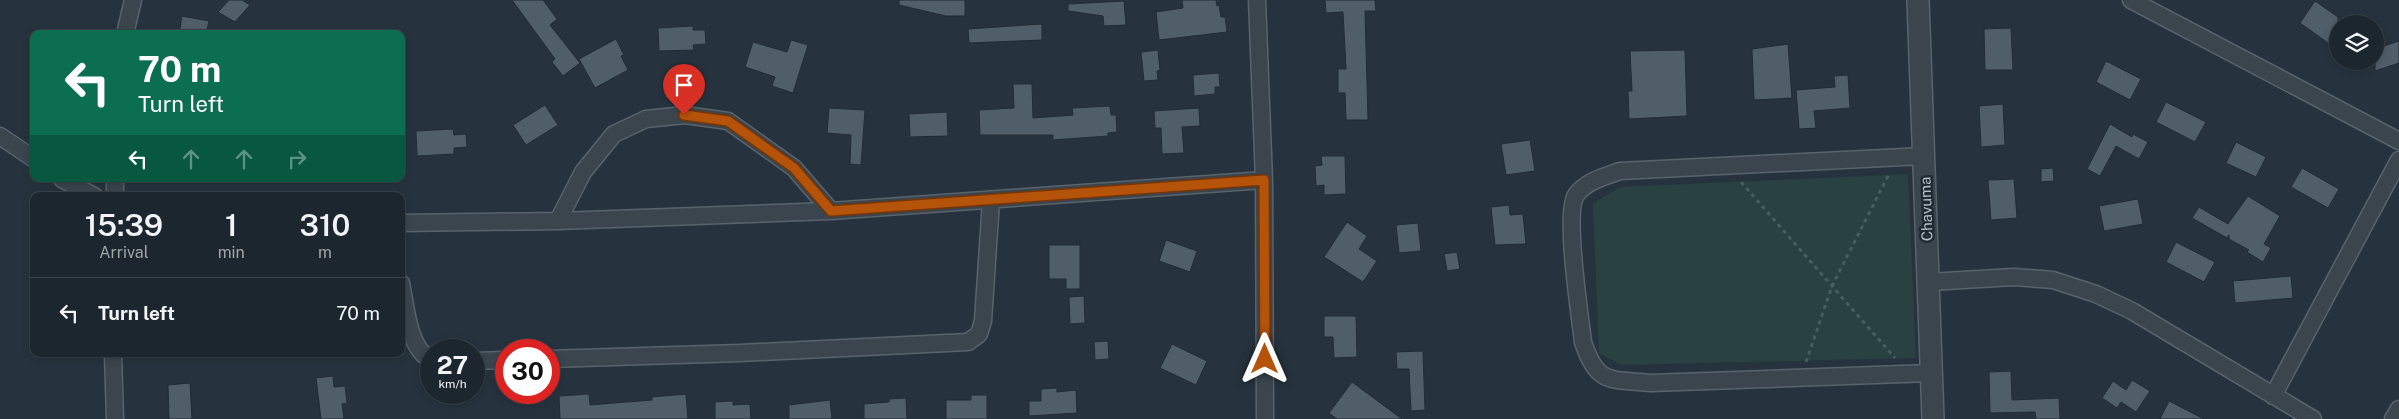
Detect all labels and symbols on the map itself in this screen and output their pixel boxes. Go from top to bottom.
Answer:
pin [663,64,705,115]
street label: Chavuma [1916,176,1936,242]
position arrow [1238,332,1290,384]
speed limit sign: 30 [495,339,560,404]

